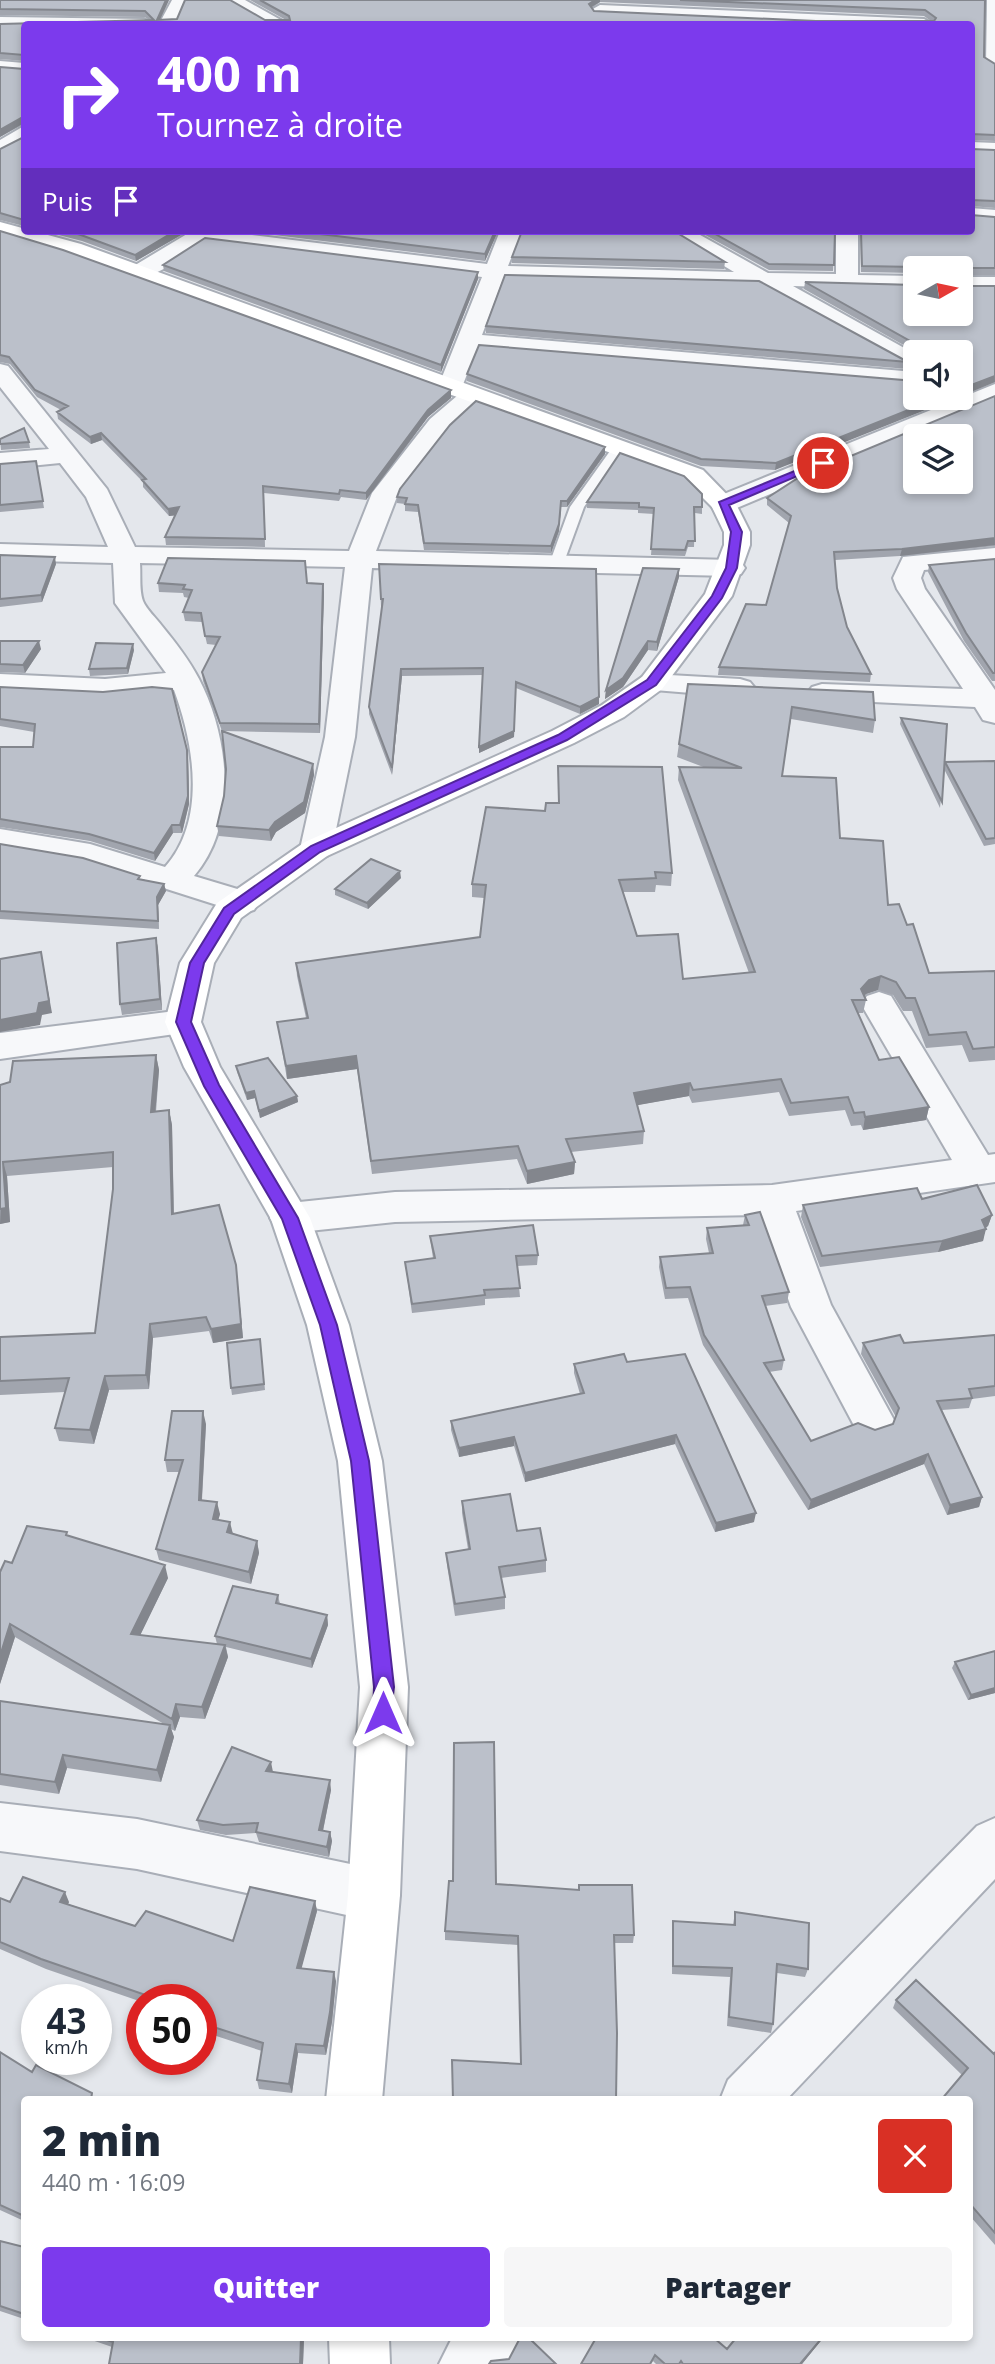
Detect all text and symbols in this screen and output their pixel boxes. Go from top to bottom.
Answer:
text: 400 m [157,40,302,106]
icon: right [42,49,133,140]
text: Tournez à droite [157,103,403,146]
icon: arrive [107,182,145,220]
text: Puis [42,183,93,219]
north arrow [903,256,973,326]
map controls [903,256,973,494]
button: sound [903,340,973,410]
button: layers [903,424,973,494]
pin [793,433,853,493]
icon: arrive [804,444,842,482]
position arrow [346,1676,420,1750]
speed limit sign: 50 [126,1984,217,2075]
text: 43 [46,1997,87,2044]
text: km/h [45,2035,88,2059]
text: 2 min [42,2111,161,2168]
button: close [878,2119,952,2193]
text: 440 m · 16:09 [42,2166,185,2198]
button: Quitter [42,2247,490,2327]
button: Partager [504,2247,952,2327]

